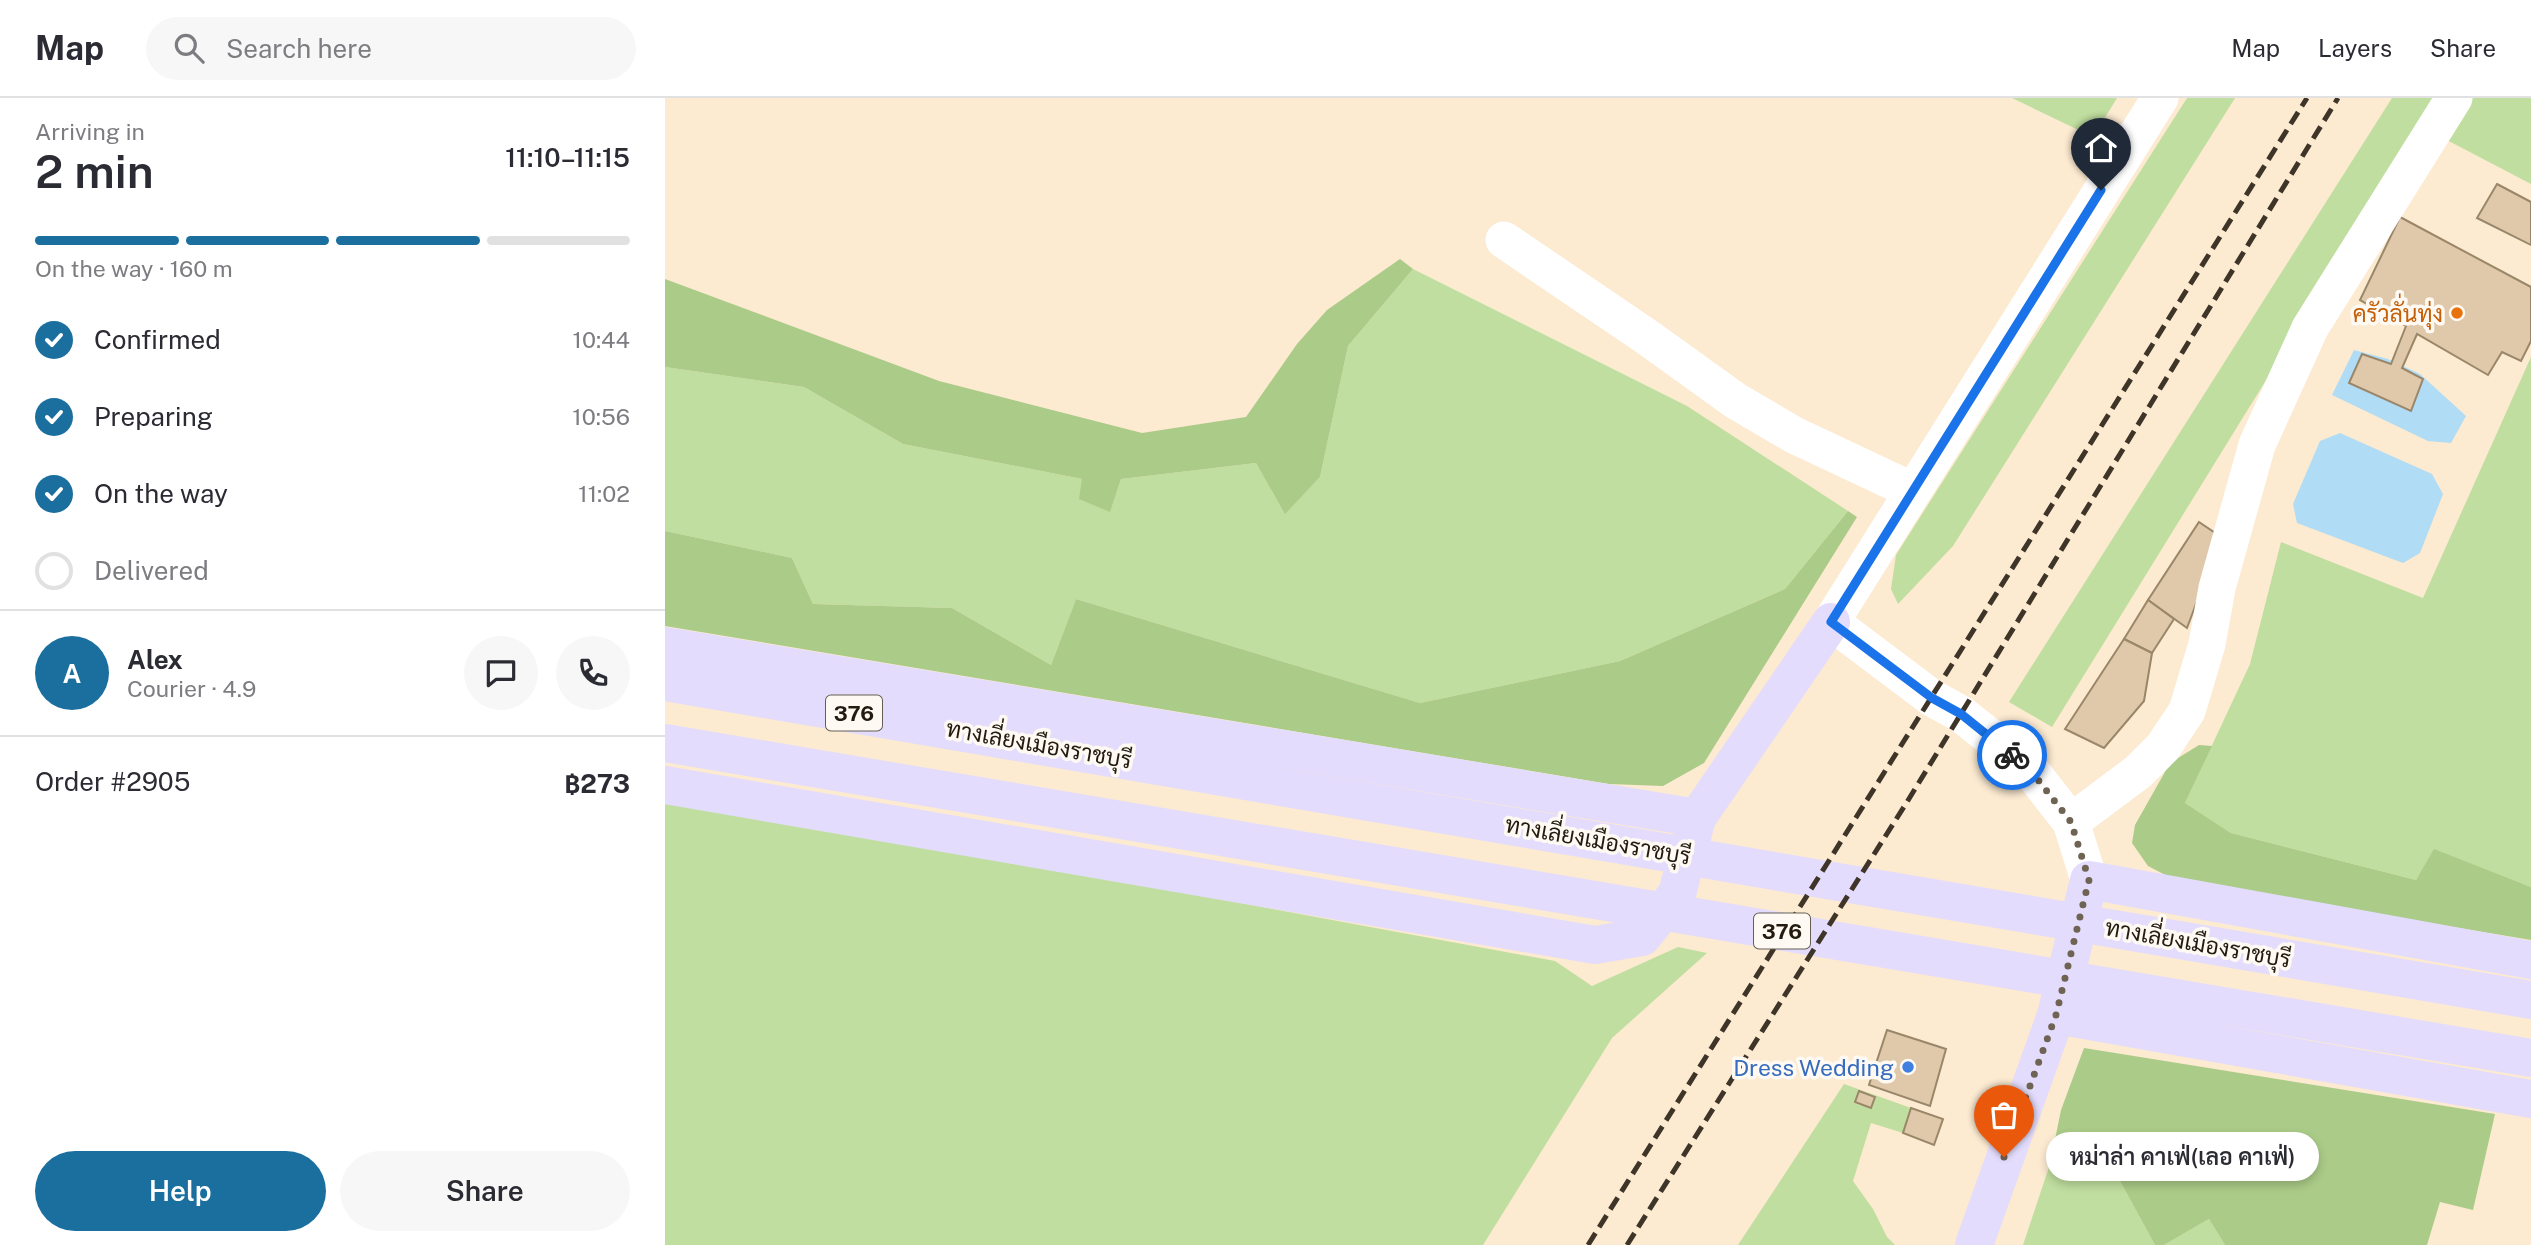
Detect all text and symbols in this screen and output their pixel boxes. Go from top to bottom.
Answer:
search box [146,17,636,80]
text: Map [35,29,104,67]
icon: search [170,29,208,67]
text: Search here [226,33,372,64]
text: Map [2231,34,2280,62]
text: Layers [2318,34,2392,62]
text: Share [2430,34,2496,62]
text: Arriving in [35,118,145,145]
pin [2071,118,2131,190]
icon: home [2082,129,2120,167]
text: 11:10–11:15 [505,142,630,173]
text: 2 min [35,144,154,198]
text: On the way · 160 m [35,255,233,282]
place label: ครัวลั่นทุ่ง [2353,293,2443,330]
marker: ครัวลั่นทุ่ง [2449,305,2465,321]
icon: check [35,321,73,359]
text: Confirmed [94,324,221,355]
text: 10:44 [573,326,630,353]
icon: check [35,398,73,436]
text: Preparing [94,401,213,432]
text: 10:56 [572,403,630,430]
icon: check [35,475,73,513]
text: On the way [94,478,228,509]
text: 11:02 [578,480,630,507]
text: Delivered [94,555,209,586]
button: chat [464,636,538,710]
button: phone [556,636,630,710]
text: Alex [127,644,183,675]
text: A [63,658,81,689]
text: Courier · 4.9 [127,675,256,702]
road number: 376 [826,696,882,730]
street label: ทางเลี่ยงเมืองราชบุรี [943,707,1135,777]
courier [1977,720,2047,790]
icon: bike [1993,736,2031,774]
text: Order #2905 [35,766,190,797]
text: ฿273 [564,768,630,799]
street label: ทางเลี่ยงเมืองราชบุรี [1502,803,1694,873]
street label: ทางเลี่ยงเมืองราชบุรี [2102,906,2294,976]
road number: 376 [1754,914,1810,948]
place label: Dress Wedding [1733,1054,1894,1081]
marker: Dress Wedding [1900,1059,1916,1075]
pin [1974,1085,2034,1157]
icon: bag [1985,1096,2023,1134]
callout: หม่าล่า คาเฟ่(เลอ คาเฟ่) [2046,1132,2319,1182]
text: หม่าล่า คาเฟ่(เลอ คาเฟ่) [2069,1143,2296,1170]
button: Help [35,1151,326,1231]
button: Share [340,1151,630,1231]

